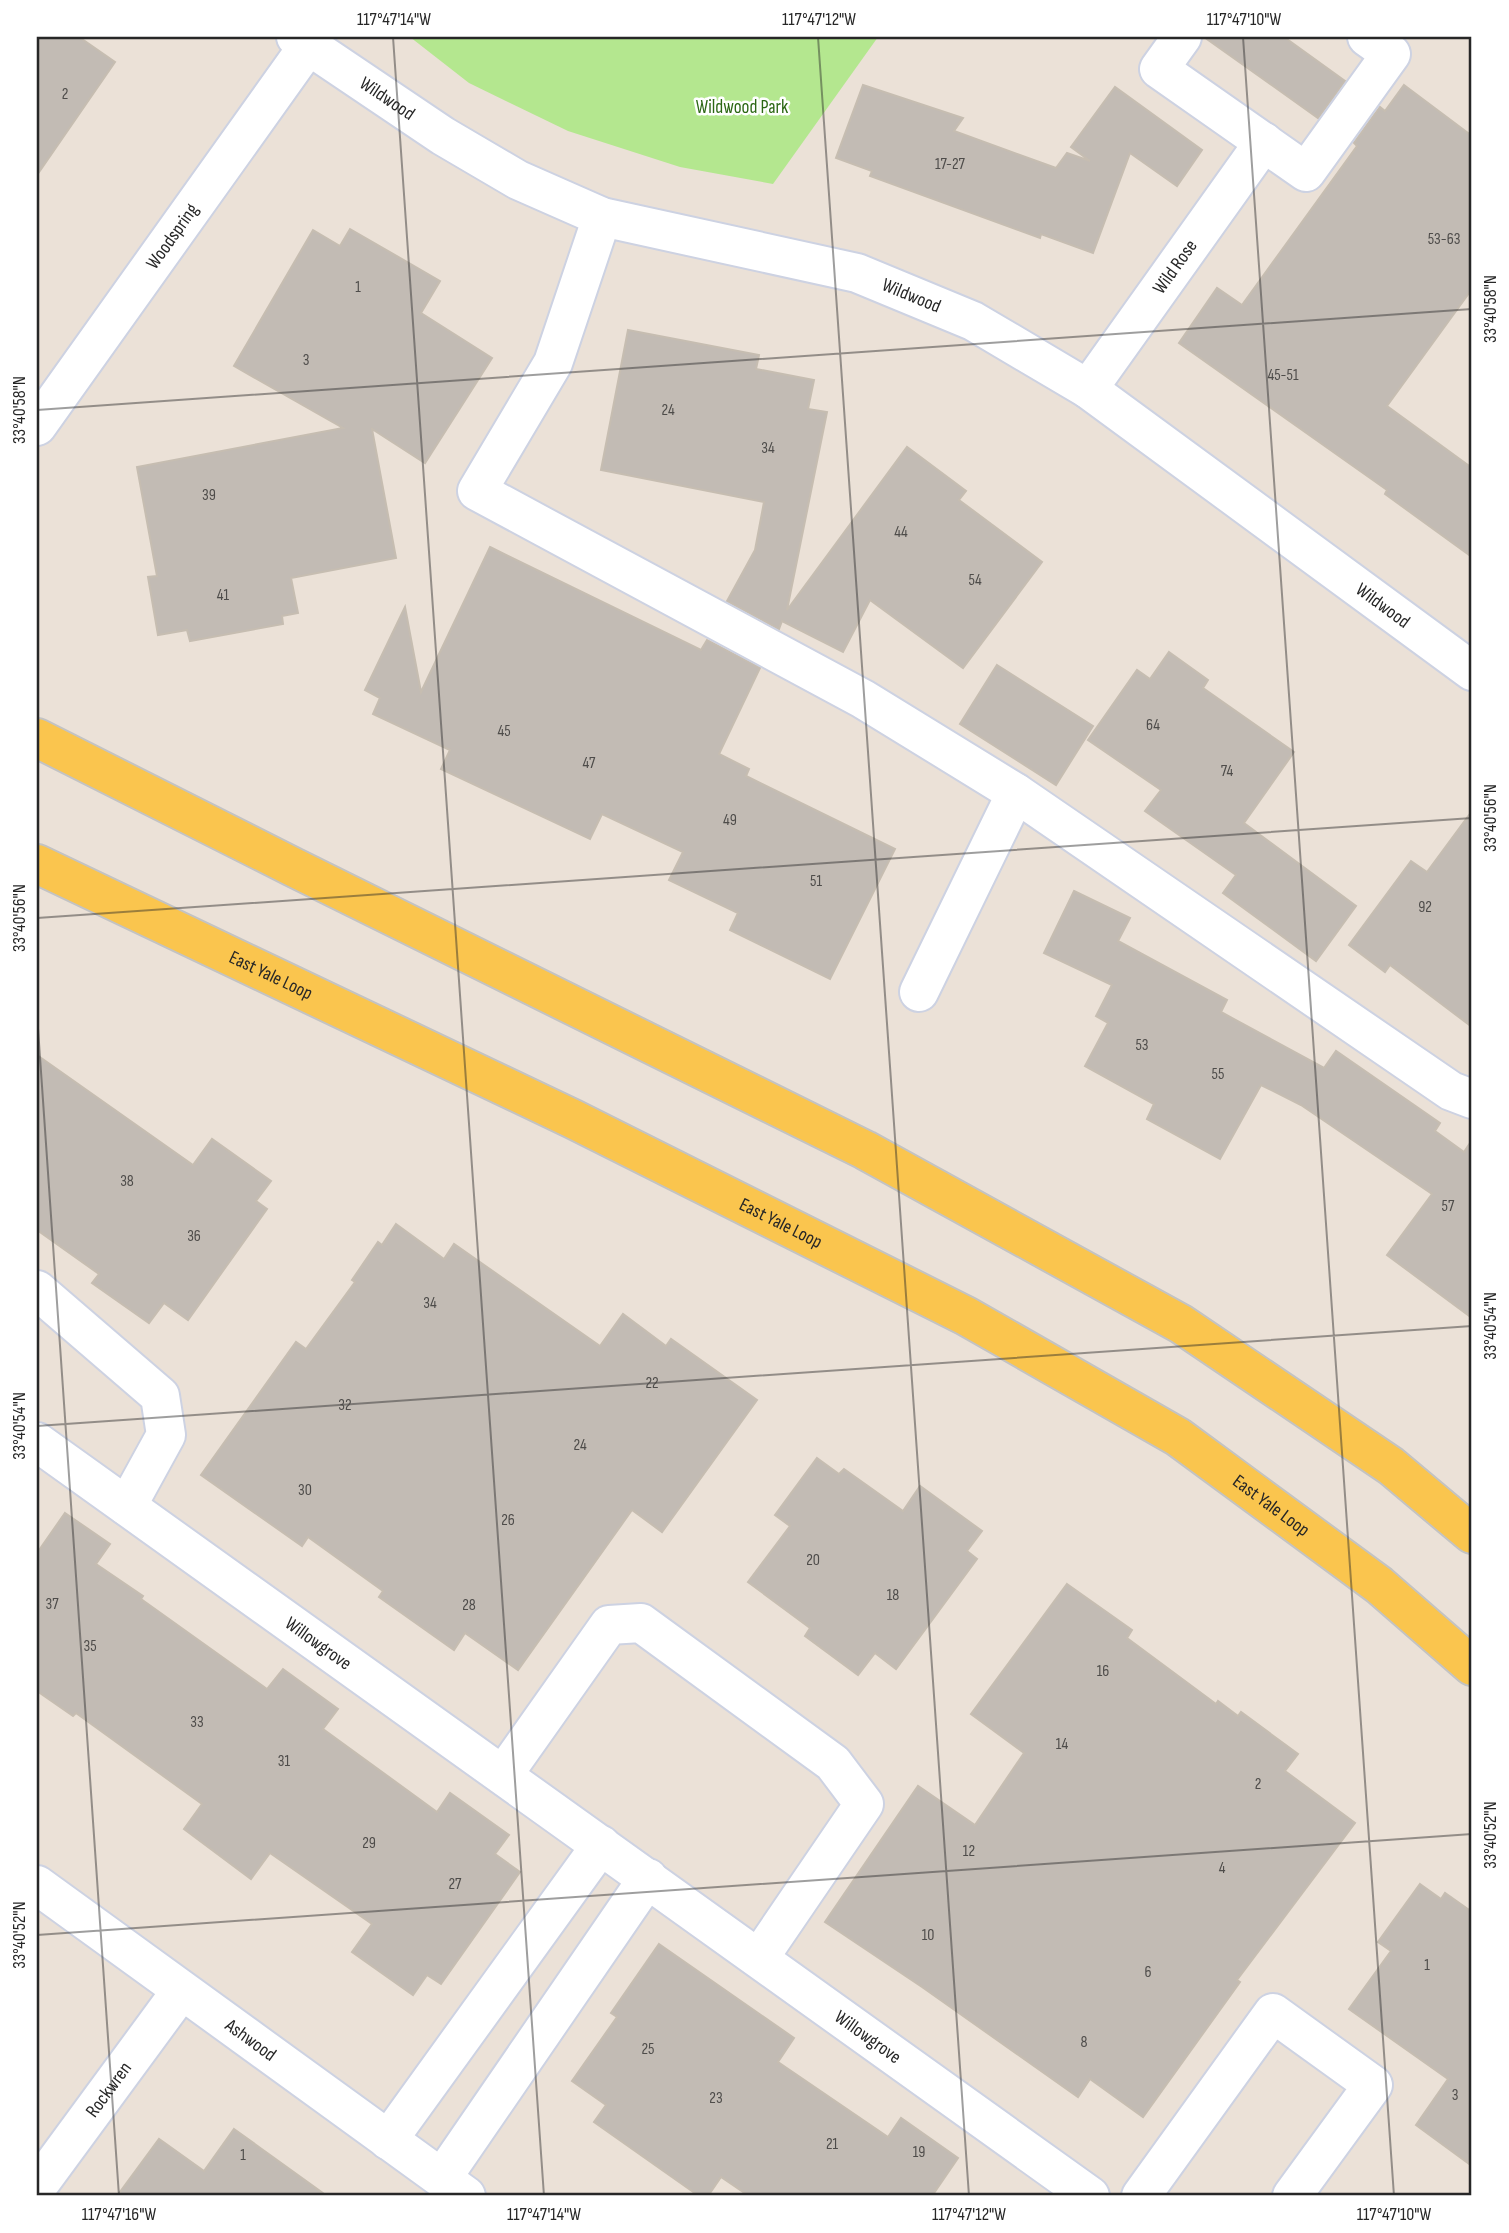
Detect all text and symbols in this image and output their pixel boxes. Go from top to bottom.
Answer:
text: 117°47'14"W [357,9,431,30]
text: 117°47'12"W [782,9,856,30]
text: 117°47'10"W [1207,9,1282,30]
street label: Wildwood [355,72,419,125]
house number: 2 [62,85,68,104]
park label: Wildwood Park [696,96,789,119]
house number: 17-27 [935,155,966,174]
street label: Woodspring [141,199,204,274]
house number: 53-63 [1428,230,1460,249]
street label: Wild Rose [1148,235,1202,298]
street label: Wildwood [879,273,944,318]
text: 33°40'58"N [1480,275,1501,343]
house number: 1 [355,278,361,297]
house number: 3 [303,351,309,370]
house number: 45-51 [1267,366,1299,385]
text: 33°40'58"N [9,376,30,444]
house number: 24 [661,401,675,420]
house number: 34 [761,439,775,458]
house number: 39 [202,486,216,505]
house number: 44 [894,523,908,542]
house number: 54 [968,571,982,590]
street label: Wildwood [1351,578,1415,633]
house number: 41 [217,586,230,605]
house number: 64 [1146,716,1160,735]
house number: 45 [497,722,511,741]
house number: 47 [583,754,596,773]
house number: 74 [1221,762,1233,781]
text: 33°40'56"N [1480,784,1501,852]
house number: 49 [723,811,737,830]
house number: 51 [810,872,822,891]
text: 33°40'56"N [9,884,30,952]
house number: 92 [1418,898,1432,917]
street label: East Yale Loop [225,946,316,1005]
house number: 53 [1135,1036,1149,1055]
house number: 55 [1212,1065,1224,1084]
house number: 38 [120,1172,134,1191]
street label: East Yale Loop [736,1193,826,1254]
house number: 57 [1442,1197,1455,1216]
house number: 36 [187,1227,201,1246]
text: 33°40'54"N [1480,1292,1501,1360]
house number: 34 [423,1294,437,1313]
house number: 22 [645,1374,659,1393]
text: 33°40'54"N [9,1392,30,1460]
house number: 32 [338,1396,352,1415]
house number: 24 [573,1436,587,1455]
street label: East Yale Loop [1228,1470,1314,1541]
house number: 30 [298,1481,312,1500]
house number: 26 [501,1511,515,1530]
house number: 20 [806,1551,820,1570]
house number: 18 [887,1586,899,1605]
house number: 37 [45,1595,59,1614]
house number: 28 [462,1596,476,1615]
street label: Willowgrove [281,1612,356,1675]
house number: 35 [83,1637,97,1656]
house number: 16 [1097,1662,1109,1681]
house number: 33 [190,1713,204,1732]
house number: 14 [1056,1735,1068,1754]
house number: 31 [278,1752,291,1771]
house number: 2 [1255,1775,1261,1794]
text: 33°40'52"N [1480,1801,1501,1869]
house number: 29 [362,1834,376,1853]
house number: 12 [963,1842,975,1861]
house number: 4 [1219,1859,1226,1878]
house number: 27 [448,1875,462,1894]
text: 33°40'52"N [9,1901,30,1969]
house number: 10 [922,1926,934,1945]
house number: 1 [1424,1956,1430,1975]
house number: 6 [1144,1963,1152,1982]
street label: Willowgrove [830,2005,906,2069]
street label: Ashwood [220,2013,281,2066]
house number: 8 [1080,2033,1088,2052]
house number: 25 [641,2040,655,2059]
street label: Rockwren [81,2057,137,2122]
house number: 3 [1452,2086,1458,2105]
house number: 23 [709,2089,723,2108]
house number: 21 [826,2135,839,2154]
house number: 19 [913,2143,925,2162]
house number: 1 [240,2146,246,2165]
text: 117°47'16"W [82,2204,157,2225]
text: 117°47'14"W [507,2204,581,2225]
text: 117°47'12"W [932,2204,1006,2225]
text: 117°47'10"W [1357,2204,1432,2225]

